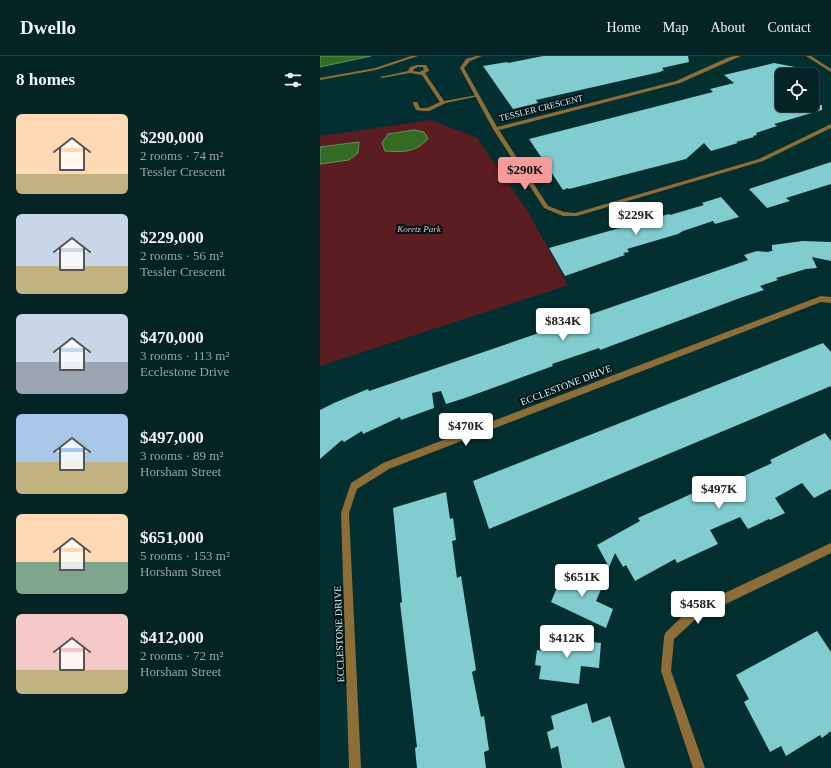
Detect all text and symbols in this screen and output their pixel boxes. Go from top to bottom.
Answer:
text: Dwello [20,17,76,38]
text: Home [607,20,641,35]
text: Map [663,20,688,35]
text: About [710,20,745,35]
text: Contact [767,20,811,35]
map controls [775,68,819,112]
button: locate [775,68,819,112]
icon: filters [282,69,304,91]
text: 8 homes [16,70,75,89]
street label: TESSLER CRESCENT [498,93,585,123]
text: $290,000 [140,128,204,147]
icon: home [48,130,96,178]
text: 2 rooms · 74 m² [140,148,223,163]
pin: $290K [497,157,553,191]
text: $290K [507,162,543,177]
text: Tessler Crescent [140,164,225,179]
pin: $229K [608,202,664,236]
text: $229K [618,207,654,222]
park label: Koretz Park [396,224,442,234]
text: $229,000 [140,228,204,247]
icon: home [48,230,96,278]
text: 2 rooms · 56 m² [140,248,223,263]
text: Tessler Crescent [140,264,225,279]
pin: $834K [535,308,591,342]
text: $834K [545,313,581,328]
text: $470,000 [140,328,204,347]
icon: home [48,330,96,378]
text: 3 rooms · 113 m² [140,348,229,363]
street label: ECCLESTONE DRIVE [519,363,613,407]
text: Ecclestone Drive [140,364,229,379]
pin: $470K [438,413,494,447]
text: $470K [448,418,484,433]
text: $497,000 [140,428,204,447]
icon: home [48,430,96,478]
text: 3 rooms · 89 m² [140,448,223,463]
text: Horsham Street [140,464,221,479]
pin: $497K [691,476,747,510]
text: $497K [701,481,737,496]
text: $651,000 [140,528,204,547]
icon: home [48,530,96,578]
text: 5 rooms · 153 m² [140,548,230,563]
text: Horsham Street [140,564,221,579]
pin: $651K [554,564,610,598]
text: $651K [564,569,600,584]
street label: ECCLESTONE DRIVE [332,585,346,683]
pin: $458K [670,591,726,625]
text: $458K [680,596,716,611]
pin: $412K [539,625,595,659]
text: $412,000 [140,628,204,647]
icon: home [48,630,96,678]
text: $412K [549,630,585,645]
text: 2 rooms · 72 m² [140,648,223,663]
text: Horsham Street [140,664,221,679]

